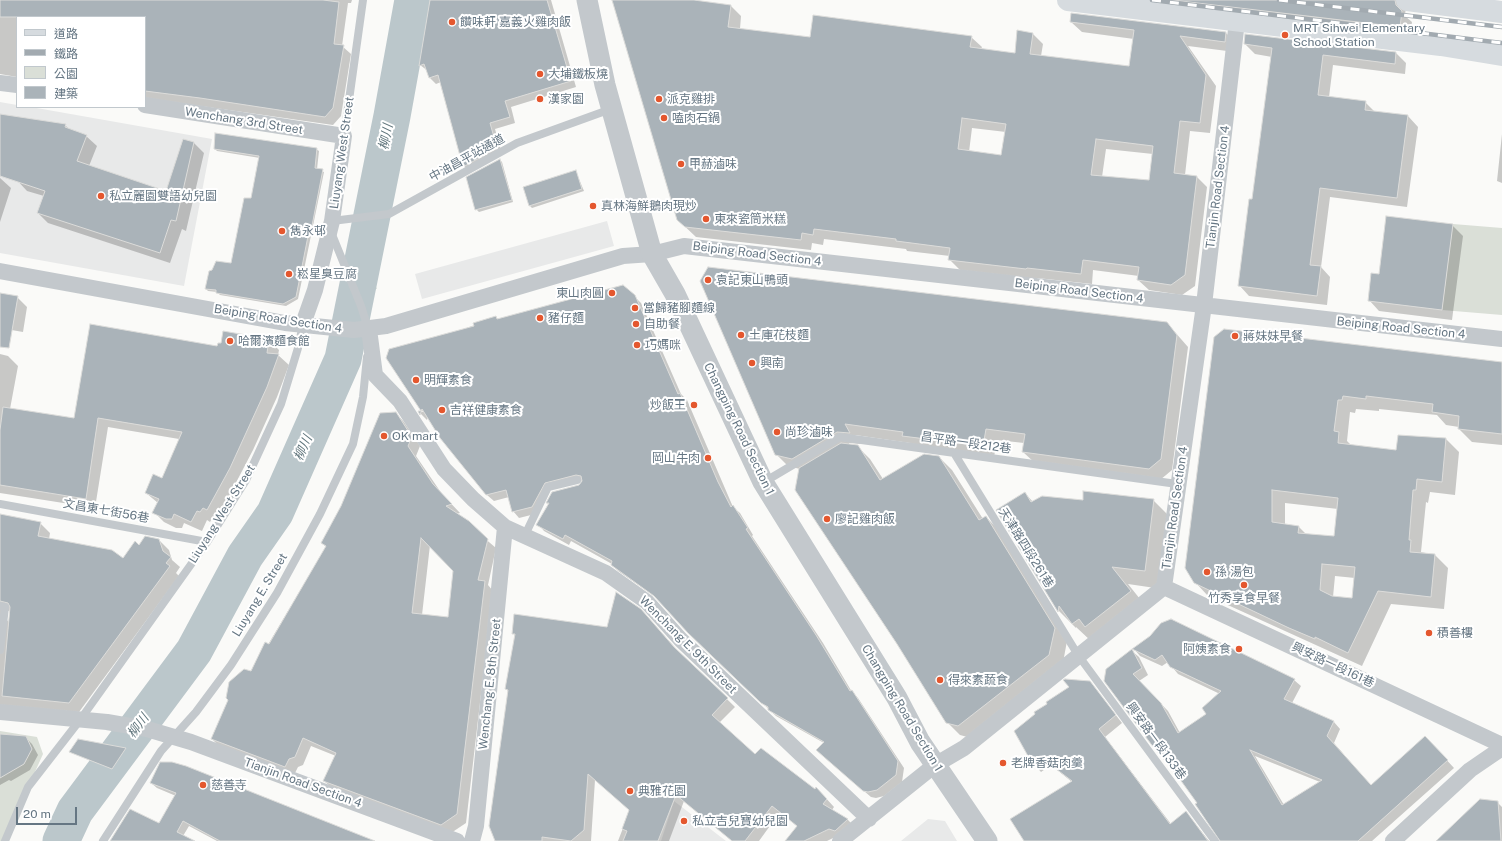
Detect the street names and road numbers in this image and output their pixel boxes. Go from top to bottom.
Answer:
street label: Liuyang West Street [327,96,357,210]
street label: Wenchang 3rd Street [184,105,304,137]
street label: Tianjin Road Section 4 [1203,125,1233,249]
street label: 中油昌平站通道 [427,131,507,185]
street label: Beiping Road Section 4 [692,239,822,269]
street label: Beiping Road Section 4 [1014,276,1144,306]
street label: Beiping Road Section 4 [213,302,343,336]
street label: Beiping Road Section 4 [1336,314,1466,342]
street label: Changping Road Section 1 [701,361,777,497]
street label: 昌平路一段212巷 [920,430,1012,456]
street label: Tianjin Road Section 4 [1159,446,1191,570]
street label: Liuyang West Street [186,462,258,566]
street label: 文昌東七街56巷 [62,496,150,526]
street label: 天津路四段261巷 [996,505,1056,591]
street label: Liuyang E. Street [229,551,291,639]
street label: Wenchang E. 9th Street [636,593,740,697]
street label: Wenchang E. 8th Street [476,618,504,750]
street label: 興安路一段161巷 [1290,640,1376,690]
street label: Changping Road Section 1 [858,642,946,774]
street label: 興安路一段133巷 [1123,700,1189,782]
street label: Tianjin Road Section 4 [242,755,364,811]

